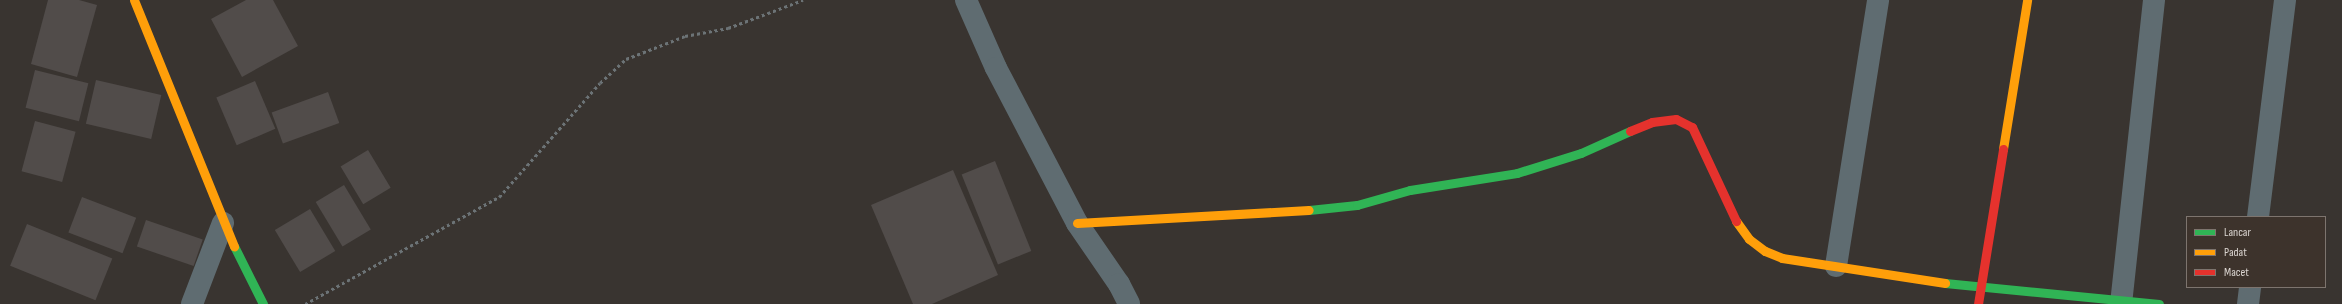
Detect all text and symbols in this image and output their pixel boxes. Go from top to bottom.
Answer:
legend [2186,216,2326,288]
text: Lancar [2224,225,2251,240]
text: Padat [2224,245,2247,260]
text: Macet [2224,265,2249,280]

